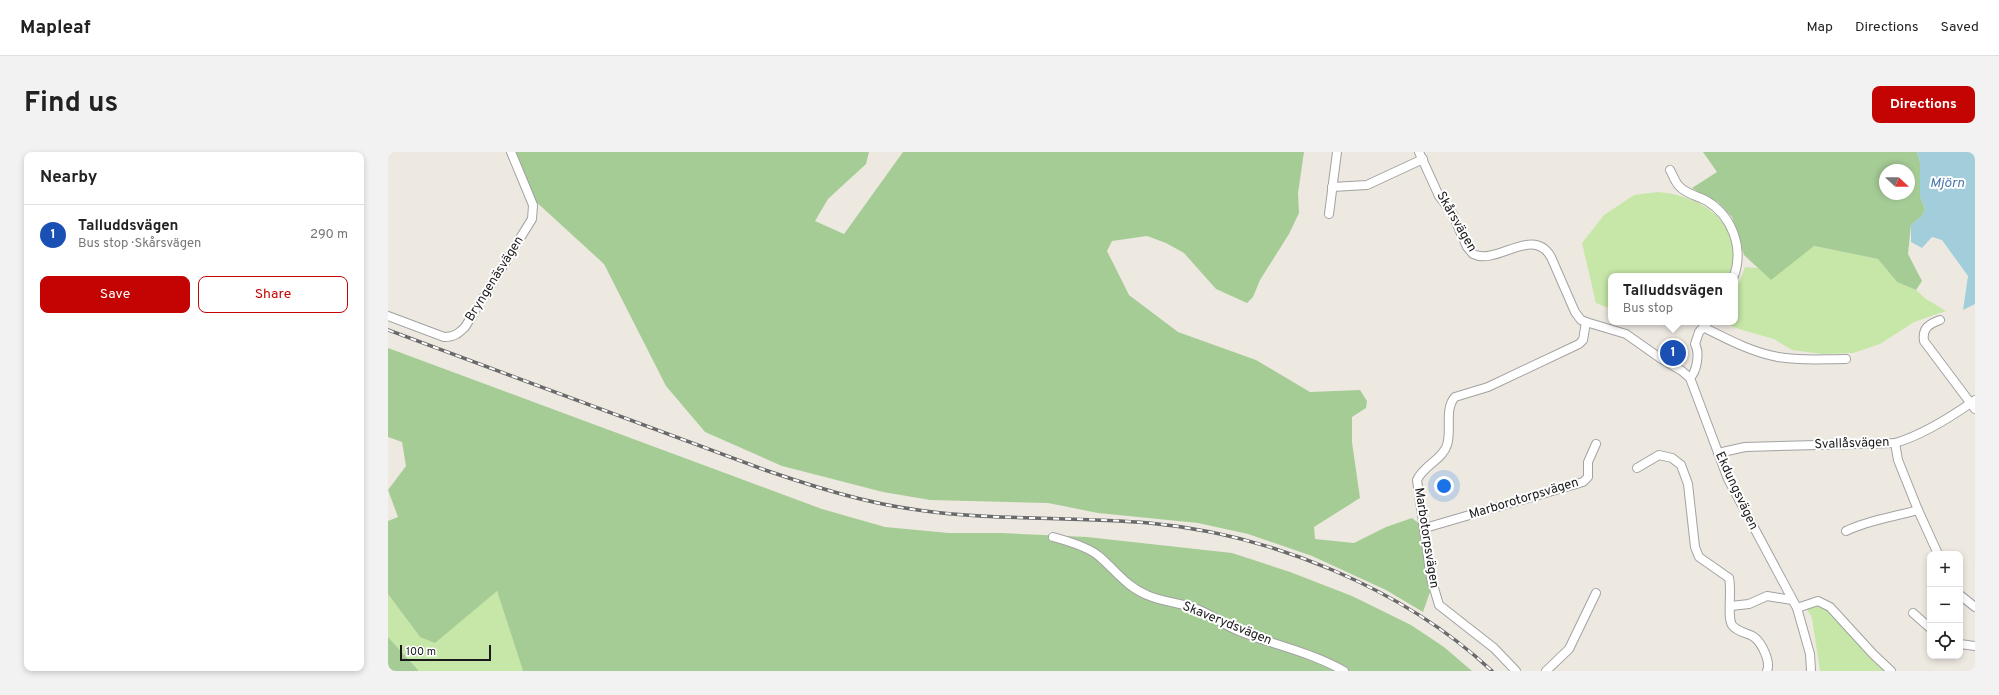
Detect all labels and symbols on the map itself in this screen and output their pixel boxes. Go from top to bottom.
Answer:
north arrow [1879,164,1915,200]
water label: Mjörn [1930,175,1965,192]
street label: Skårsvägen [1432,189,1480,255]
street label: Bryngenäsvägen [462,233,528,325]
pin: 1 [1660,338,1686,368]
street label: Svallåsvägen [1814,435,1890,453]
street label: Ekdungsvägen [1711,449,1761,533]
street label: Marborotorpsvägen [1467,475,1581,523]
your location [1434,476,1454,496]
street label: Marbotorpsvägen [1410,487,1442,589]
street label: Skaverydsvägen [1180,599,1274,649]
scale bar [400,643,491,662]

